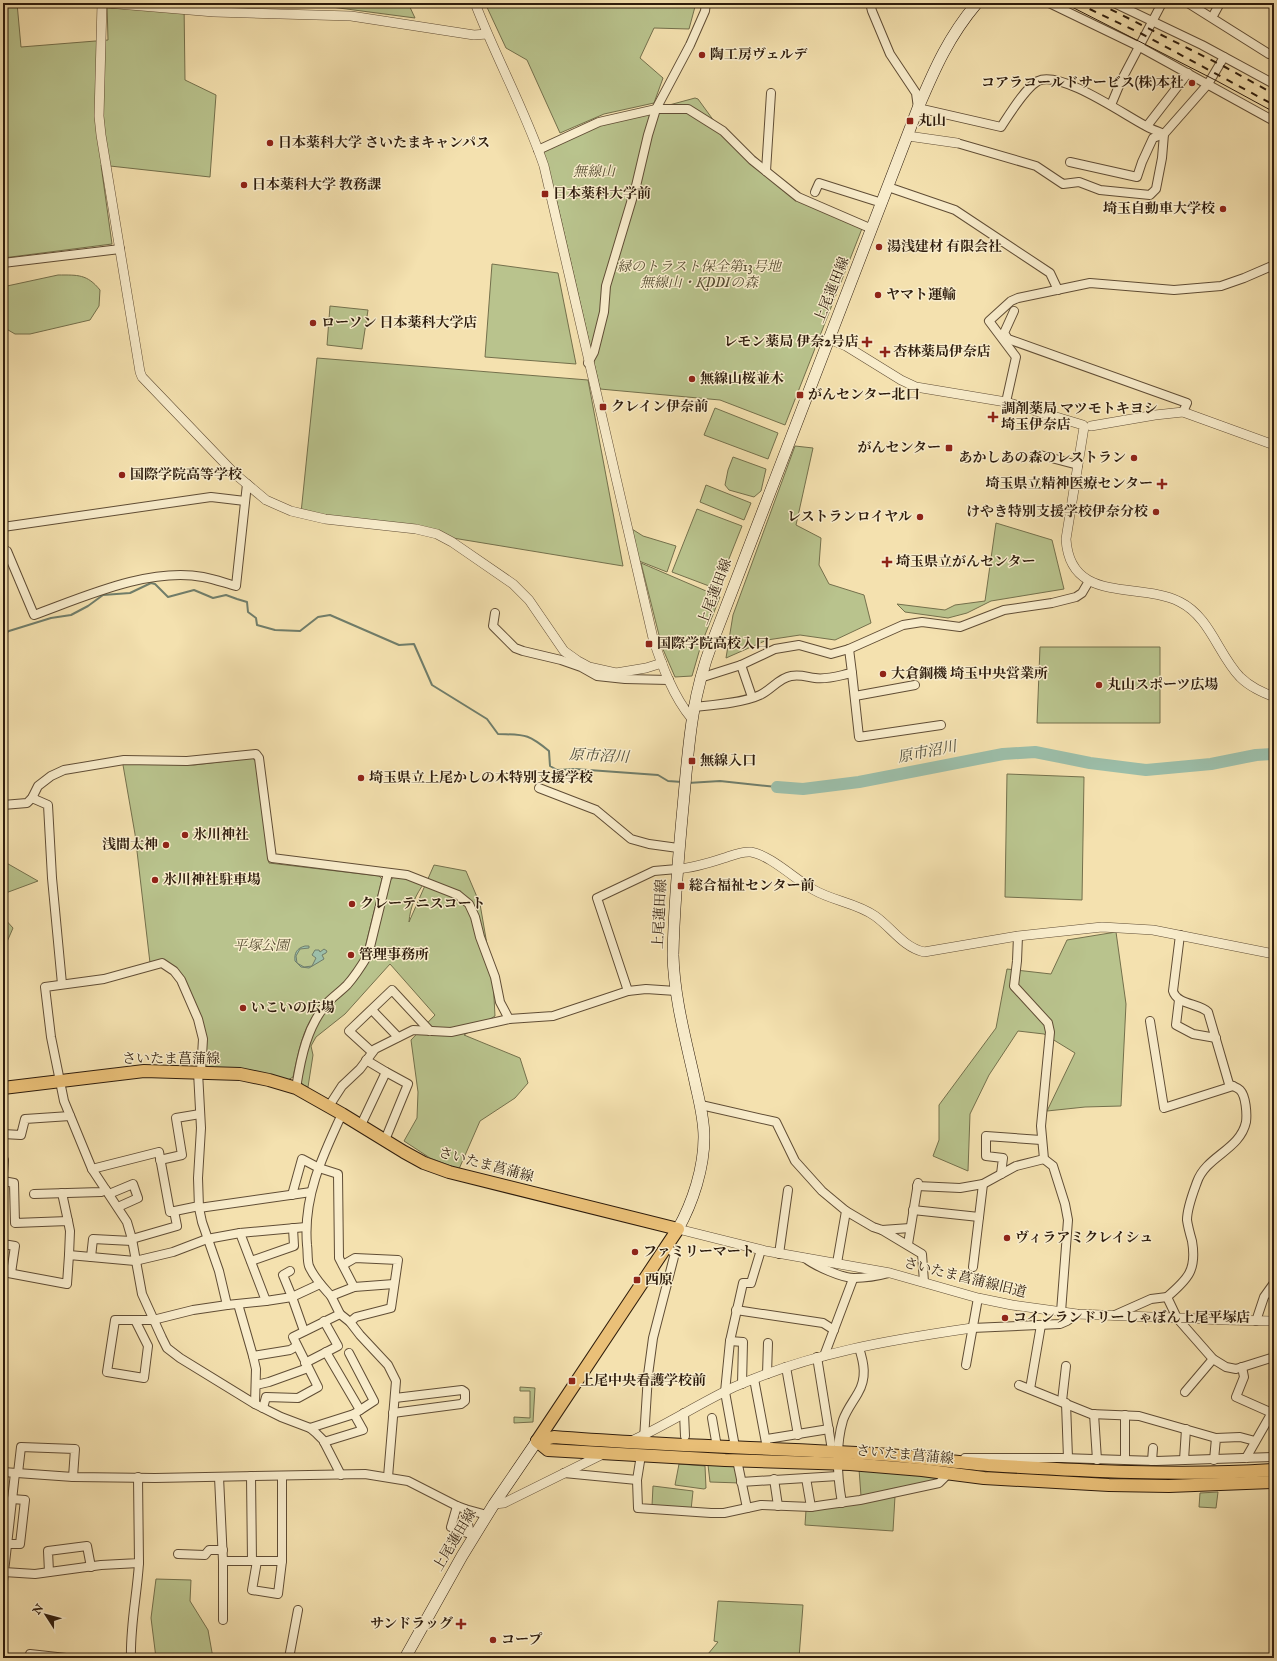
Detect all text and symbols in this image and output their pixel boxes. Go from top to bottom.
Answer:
place label: 陶工房ヴェルデ [710,46,807,64]
marker: 陶工房ヴェルデ [697,50,707,60]
place label: コアラコールドサービス(株)本社 [981,74,1184,92]
marker: コアラコールドサービス(株)本社 [1187,78,1197,88]
place label: 丸山 [918,112,946,130]
marker: 丸山 [905,116,915,126]
place label: 日本薬科大学 さいたまキャンパス [278,134,490,152]
marker: 日本薬科大学 さいたまキャンパス [265,138,275,148]
park label: 無線山 [573,163,616,181]
place label: 日本薬科大学 教務課 [252,176,382,194]
marker: 日本薬科大学 教務課 [239,180,249,190]
place label: 日本薬科大学前 [553,185,651,203]
marker: 日本薬科大学前 [540,189,550,199]
place label: 埼玉自動車大学校 [1103,200,1215,218]
marker: 埼玉自動車大学校 [1218,204,1228,214]
place label: 湯浅建材 有限会社 [887,238,1002,256]
marker: 湯浅建材 有限会社 [874,242,884,252]
street label: 上尾蓮田線 [811,254,853,326]
park label: 緑のトラスト保全第13号地 無線山・KDDIの森 [617,258,783,292]
place label: ヤマト運輸 [886,286,956,304]
marker: ヤマト運輸 [873,290,883,300]
place label: ローソン 日本薬科大学店 [321,314,478,332]
marker: ローソン 日本薬科大学店 [308,318,318,328]
place label: レモン薬局 伊奈2号店 [723,333,859,351]
marker: レモン薬局 伊奈2号店 [862,337,872,347]
place label: 杏林薬局伊奈店 [893,343,991,361]
marker: 杏林薬局伊奈店 [880,347,890,357]
place label: 無線山桜並木 [700,370,784,388]
marker: 無線山桜並木 [687,374,697,384]
place label: がんセンター北口 [808,386,919,404]
marker: がんセンター北口 [795,390,805,400]
place label: クレイン伊奈前 [611,398,708,416]
place label: 調剤薬局 マツモトキヨシ 埼玉伊奈店 [1001,400,1158,434]
marker: クレイン伊奈前 [598,402,608,412]
marker: 調剤薬局 マツモトキヨシ 埼玉伊奈店 [988,412,998,422]
place label: がんセンター [858,439,941,457]
marker: がんセンター [944,443,954,453]
place label: あかしあの森のレストラン [958,449,1126,467]
marker: あかしあの森のレストラン [1129,453,1139,463]
place label: 国際学院高等学校 [130,466,242,484]
marker: 国際学院高等学校 [117,470,127,480]
place label: 埼玉県立精神医療センター [986,475,1153,493]
marker: 埼玉県立精神医療センター [1156,478,1168,490]
place label: けやき特別支援学校伊奈分校 [966,503,1148,521]
marker: けやき特別支援学校伊奈分校 [1151,507,1161,517]
place label: レストランロイヤル [787,508,912,526]
marker: レストランロイヤル [915,512,925,522]
place label: 埼玉県立がんセンター [896,553,1035,571]
street label: 上尾蓮田線 [694,556,736,628]
marker: 埼玉県立がんセンター [881,556,893,568]
place label: 国際学院高校入口 [657,635,769,653]
marker: 国際学院高校入口 [644,639,654,649]
place label: 大倉鋼機 埼玉中央営業所 [891,665,1048,683]
marker: 大倉鋼機 埼玉中央営業所 [878,669,888,679]
place label: 丸山スポーツ広場 [1107,676,1218,694]
marker: 丸山スポーツ広場 [1094,680,1104,690]
water label: 原市沼川 [896,737,960,767]
water label: 原市沼川 [569,745,631,767]
place label: 無線入口 [700,752,756,770]
marker: 無線入口 [687,756,697,766]
place label: 埼玉県立上尾かしの木特別支援学校 [369,769,593,787]
marker: 埼玉県立上尾かしの木特別支援学校 [356,773,366,783]
place label: 氷川神社 [193,826,249,844]
marker: 氷川神社 [180,830,190,840]
place label: 浅間太神 [102,836,158,854]
marker: 浅間太神 [161,840,171,850]
place label: 氷川神社駐車場 [163,871,261,889]
marker: 氷川神社駐車場 [150,875,160,885]
place label: 総合福祉センター前 [689,877,814,895]
street label: 上尾蓮田線 [649,879,671,949]
marker: 総合福祉センター前 [676,881,686,891]
place label: クレーテニスコート [360,895,485,913]
marker: クレーテニスコート [347,899,357,909]
park label: 平塚公園 [233,937,291,955]
place label: 管理事務所 [359,946,429,964]
marker: 管理事務所 [346,950,356,960]
place label: いこいの広場 [251,999,335,1017]
marker: いこいの広場 [238,1003,248,1013]
street label: さいたま菖蒲線 [122,1050,220,1068]
street label: さいたま菖蒲線 [436,1144,536,1186]
place label: ヴィラアミクレイシュ [1015,1229,1153,1247]
marker: ヴィラアミクレイシュ [1002,1233,1012,1243]
place label: ファミリーマート [643,1243,755,1261]
marker: ファミリーマート [630,1247,640,1257]
street label: さいたま菖蒲線旧道 [902,1254,1028,1302]
place label: 西原 [645,1271,673,1289]
marker: 西原 [632,1275,642,1285]
place label: コインランドリーしゃぼん上尾平塚店 [1013,1309,1251,1327]
marker: コインランドリーしゃぼん上尾平塚店 [1000,1313,1010,1323]
place label: 上尾中央看護学校前 [580,1372,706,1390]
marker: 上尾中央看護学校前 [567,1376,577,1386]
street label: さいたま菖蒲線 [855,1442,955,1468]
street label: 上尾蓮田線 [429,1505,481,1575]
north arrow [26,1595,66,1635]
text: N [30,1601,47,1618]
place label: サンドラッグ [370,1615,453,1633]
marker: サンドラッグ [456,1619,466,1629]
place label: コープ [501,1631,542,1649]
marker: コープ [488,1635,498,1645]

